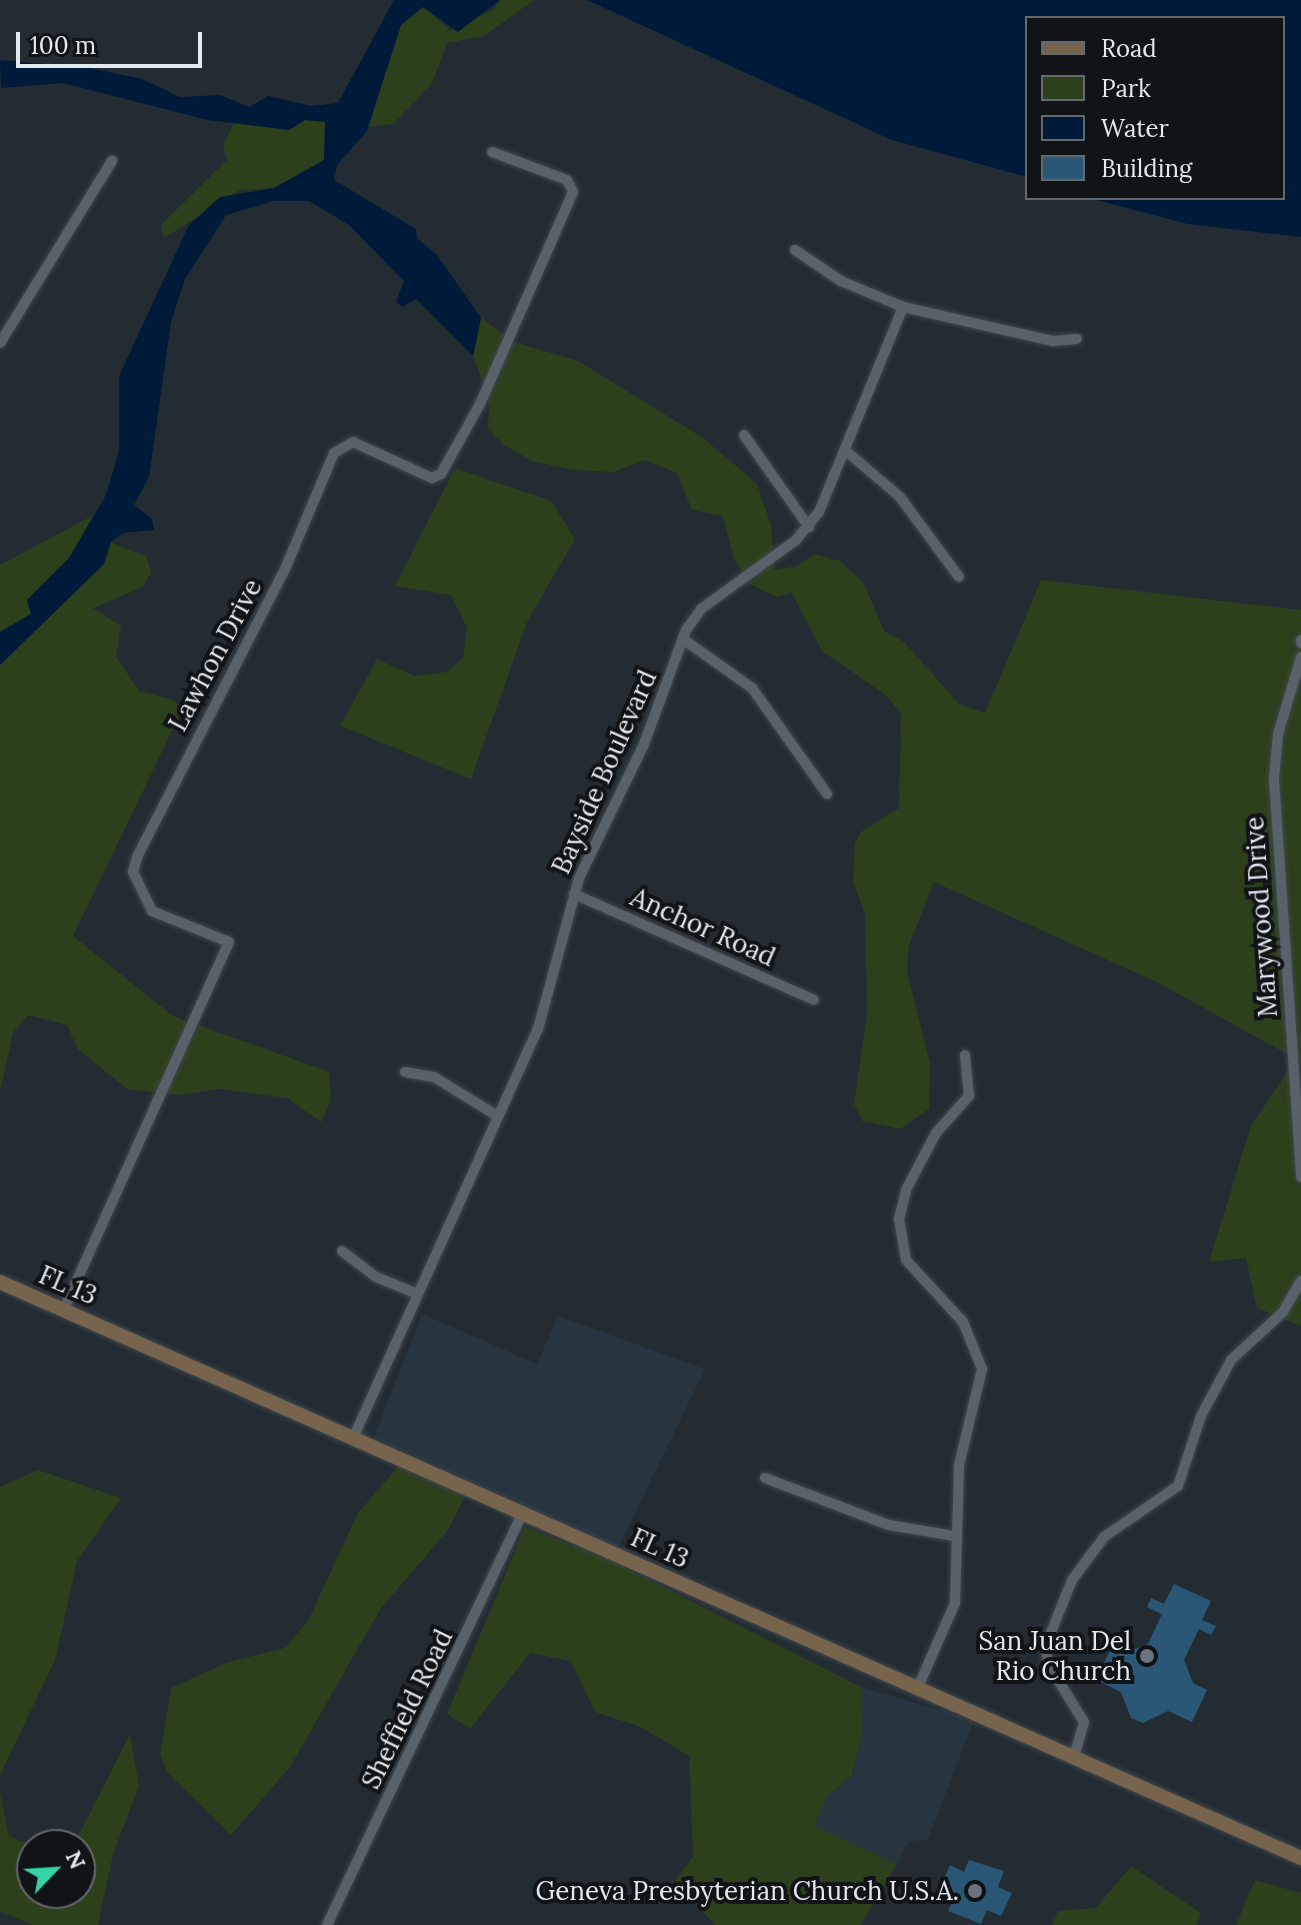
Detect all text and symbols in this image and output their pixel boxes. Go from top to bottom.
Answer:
scale bar [20,16,206,66]
legend [1025,16,1285,200]
text: 100 m [30,30,96,61]
text: Road [1101,33,1157,64]
text: Park [1101,73,1151,104]
text: Water [1101,113,1169,144]
text: Building [1101,153,1192,184]
street label: Lawhon Drive [162,574,268,736]
street label: Bayside Boulevard [545,665,663,879]
street label: Marywood Drive [1238,816,1284,1018]
street label: Anchor Road [626,881,780,973]
street label: FL 13 [34,1259,102,1311]
street label: FL 13 [626,1522,694,1574]
street label: Sheffield Road [355,1624,459,1794]
place label: San Juan Del Rio Church [978,1625,1131,1686]
marker: San Juan Del Rio Church [1138,1647,1156,1665]
north arrow [16,1829,96,1909]
text: N [60,1846,92,1873]
place label: Geneva Presbyterian Church U.S.A. [535,1875,959,1907]
marker: Geneva Presbyterian Church U.S.A. [966,1882,984,1900]

